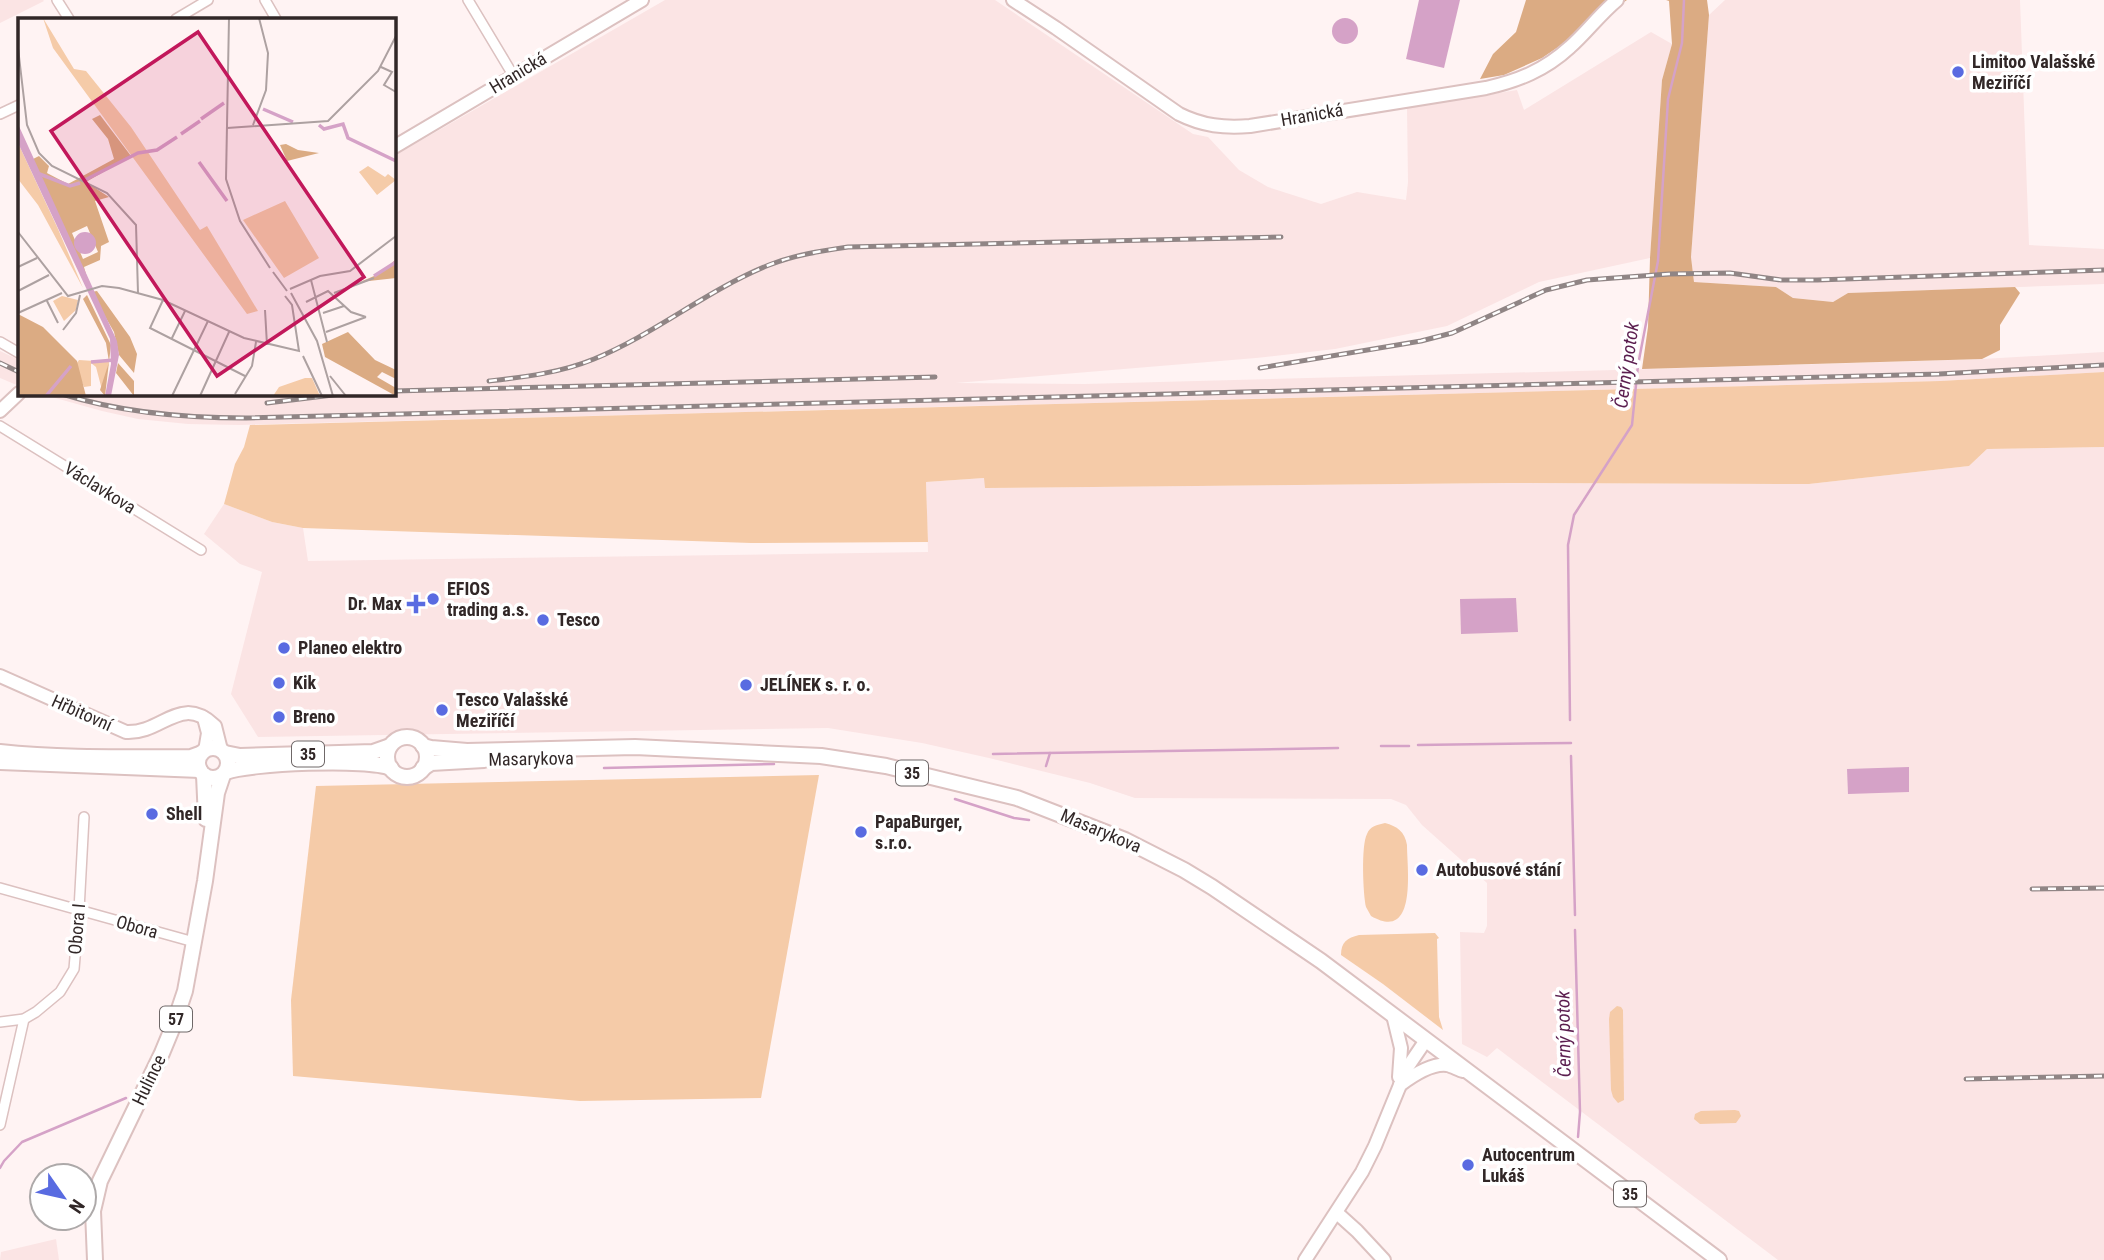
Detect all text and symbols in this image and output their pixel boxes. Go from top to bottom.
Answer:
inset map [18,18,396,396]
street label: Hranická [485,47,550,98]
place label: Limitoo Valašské Meziříčí [1972,51,2096,93]
marker: Limitoo Valašské Meziříčí [1950,64,1966,80]
street label: Hranická [1279,99,1345,130]
water label: Černý potok [1609,320,1644,410]
street label: Václavkova [61,457,140,518]
place label: EFIOS trading a.s. [447,578,529,620]
marker: EFIOS trading a.s. [425,591,441,607]
place label: Dr. Max [348,593,402,614]
marker: Dr. Max [408,596,424,612]
place label: Tesco [557,609,600,630]
marker: Tesco [535,612,551,628]
place label: Planeo elektro [298,637,402,658]
marker: Planeo elektro [276,640,292,656]
place label: Kik [293,672,316,693]
place label: JELÍNEK s. r. o. [760,674,871,695]
marker: Kik [271,675,287,691]
marker: JELÍNEK s. r. o. [738,677,754,693]
place label: Tesco Valašské Meziříčí [456,689,568,731]
street label: Hřbitovní [49,690,117,736]
marker: Tesco Valašské Meziříčí [434,702,450,718]
place label: Breno [293,706,335,727]
marker: Breno [271,709,287,725]
road number: 35 [292,741,324,766]
street label: Masarykova [488,747,574,770]
road number: 35 [896,760,928,786]
place label: Shell [166,803,202,824]
street label: Masarykova [1058,804,1145,857]
marker: Shell [144,806,160,822]
place label: PapaBurger, s.r.o. [875,811,962,853]
marker: PapaBurger, s.r.o. [853,824,869,840]
place label: Autobusové stání [1436,859,1562,880]
marker: Autobusové stání [1414,862,1430,878]
street label: Obora I [64,903,89,955]
street label: Obora [114,911,160,942]
water label: Černý potok [1551,990,1576,1078]
road number: 57 [160,1007,192,1032]
street label: Hulince [127,1051,170,1108]
place label: Autocentrum Lukáš [1482,1144,1575,1186]
marker: Autocentrum Lukáš [1460,1157,1476,1173]
north arrow [28,1162,98,1232]
road number: 35 [1614,1182,1646,1206]
text: N [64,1195,89,1217]

